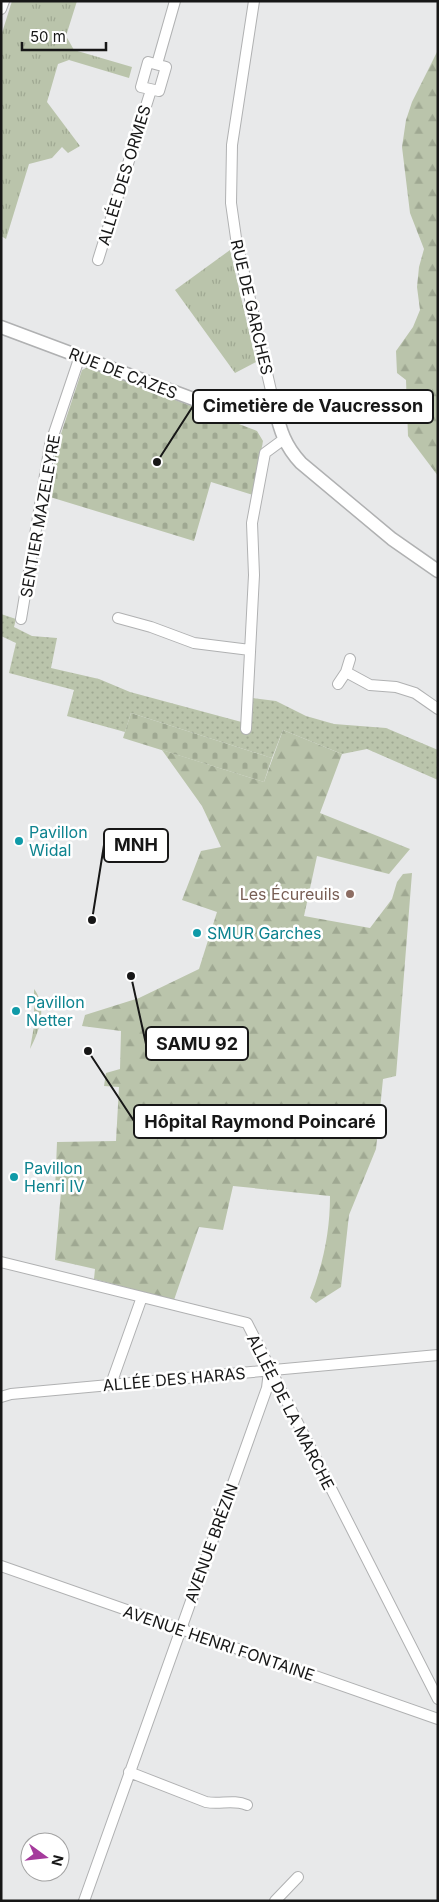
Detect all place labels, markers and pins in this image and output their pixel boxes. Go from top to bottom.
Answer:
callout: Cimetière de Vaucresson [193,390,433,423]
place label: Pavillon Widal [29,822,88,860]
callout: MNH [104,829,168,862]
marker: Pavillon Widal [13,835,25,847]
place label: Les Écureuils [240,884,340,904]
marker: Les Écureuils [344,888,356,900]
place label: SMUR Garches [207,923,321,943]
marker: SMUR Garches [191,927,203,939]
place label: Pavillon Netter [26,992,85,1030]
marker: Pavillon Netter [10,1005,22,1017]
callout: SAMU 92 [146,1027,248,1060]
callout: Hôpital Raymond Poincaré [134,1105,386,1138]
place label: Pavillon Henri IV [24,1158,85,1196]
marker: Pavillon Henri IV [8,1171,20,1183]

